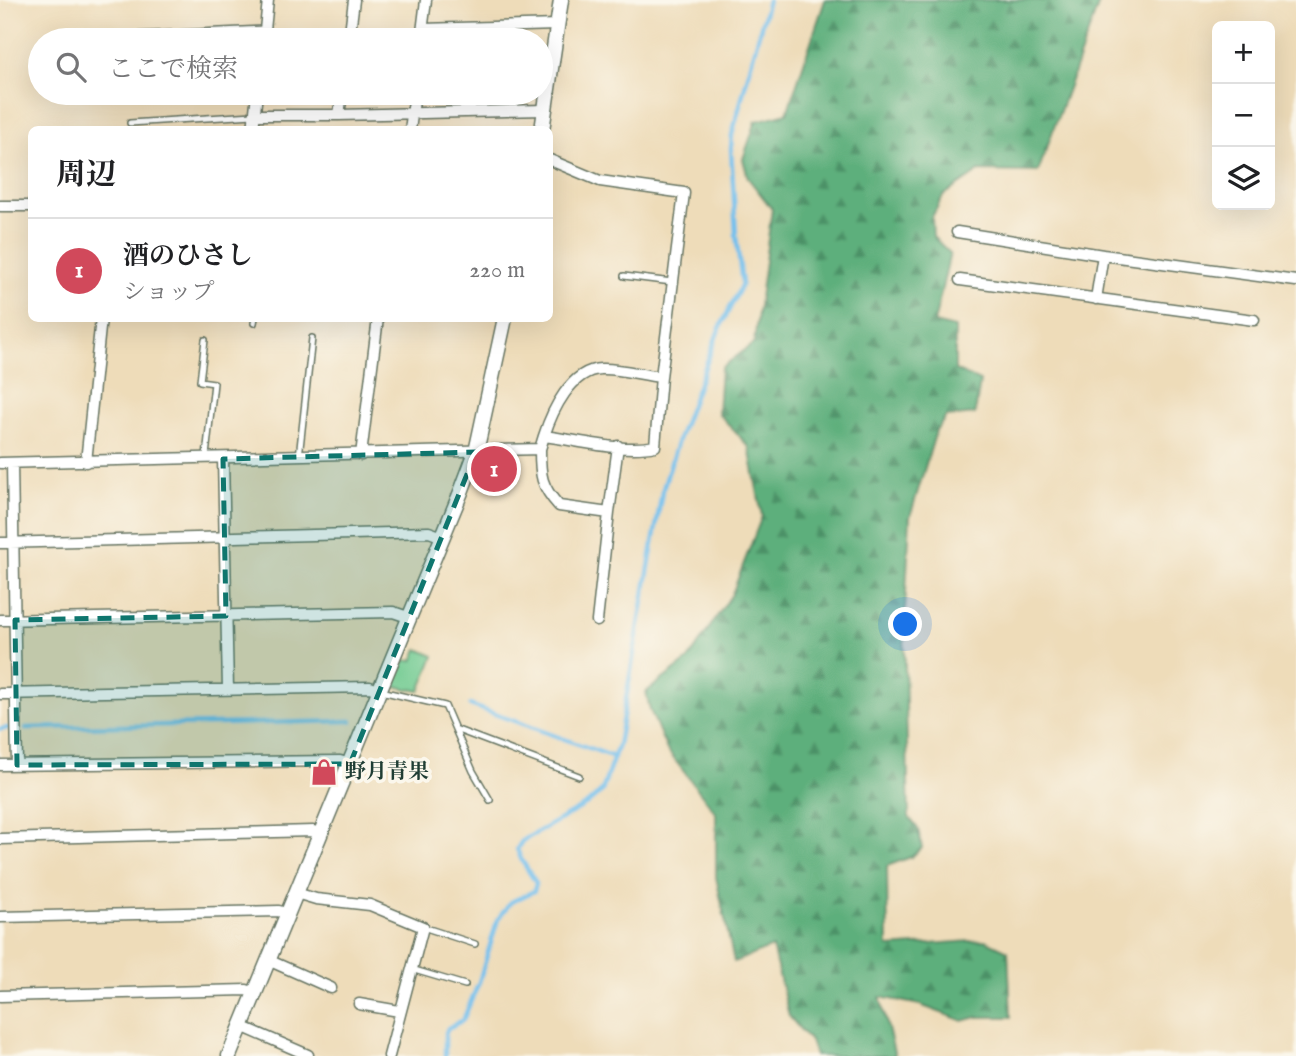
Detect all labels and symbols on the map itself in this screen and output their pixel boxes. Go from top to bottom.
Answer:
pin: 1 [471,443,517,495]
your location [888,607,922,641]
shop icon: 野月青果 [309,757,339,787]
place label: 野月青果 [345,759,429,786]

